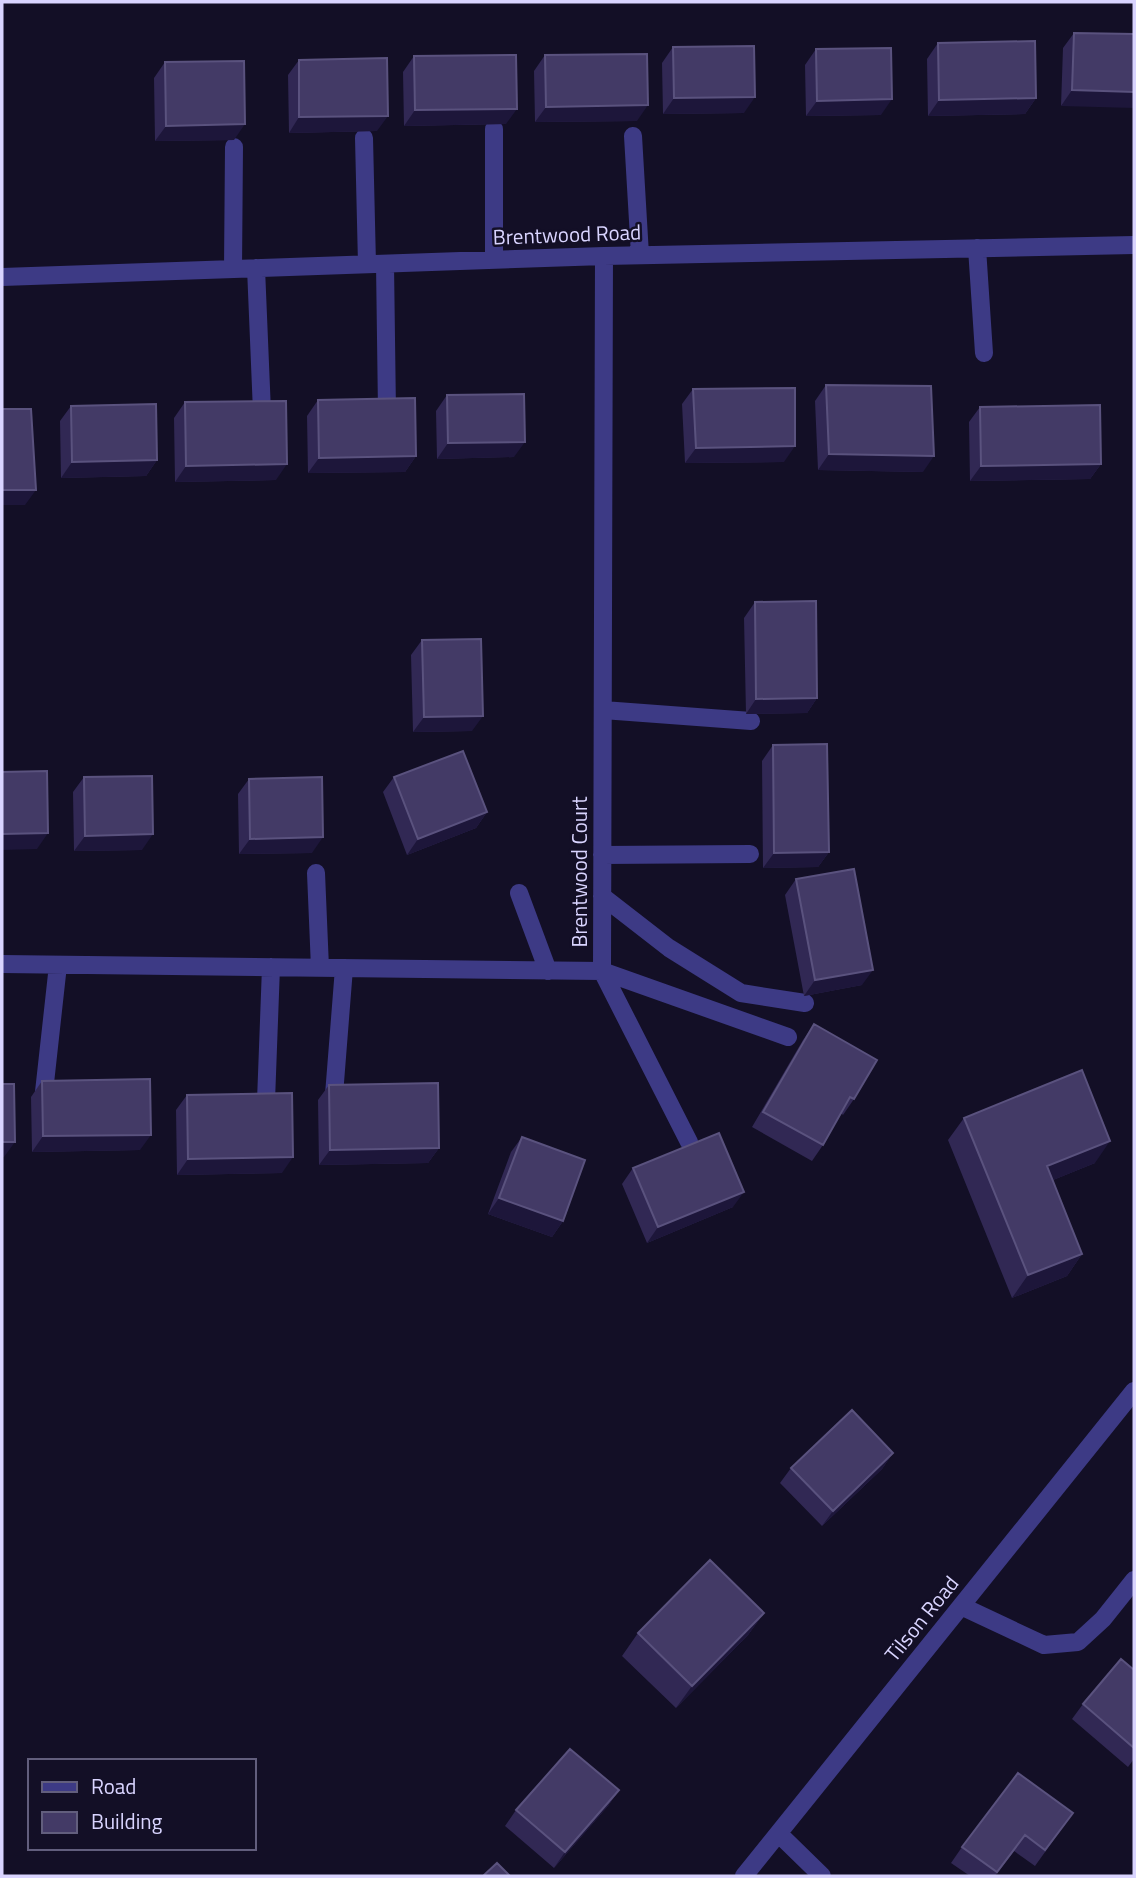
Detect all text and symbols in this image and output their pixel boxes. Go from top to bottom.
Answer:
street label: Brentwood Road [492,215,642,253]
street label: Brentwood Court [563,796,595,948]
street label: Tilson Road [876,1568,966,1668]
legend [28,1759,256,1850]
text: Road [91,1770,136,1802]
text: Building [91,1805,163,1837]

